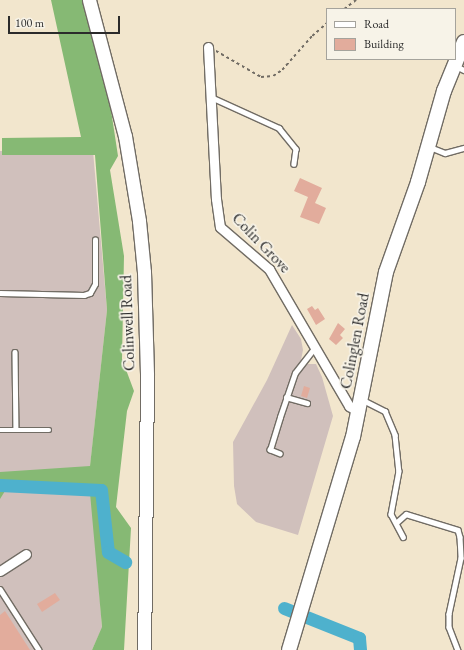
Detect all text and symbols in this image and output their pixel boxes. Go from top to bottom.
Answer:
scale bar [10,8,122,34]
legend [326,8,456,60]
text: 100 m [15,15,44,31]
text: Road [364,16,389,32]
text: Building [364,36,404,52]
street label: Colin Grove [228,209,294,277]
street label: Colinwell Road [117,275,139,371]
street label: Colinglen Road [336,291,374,391]

